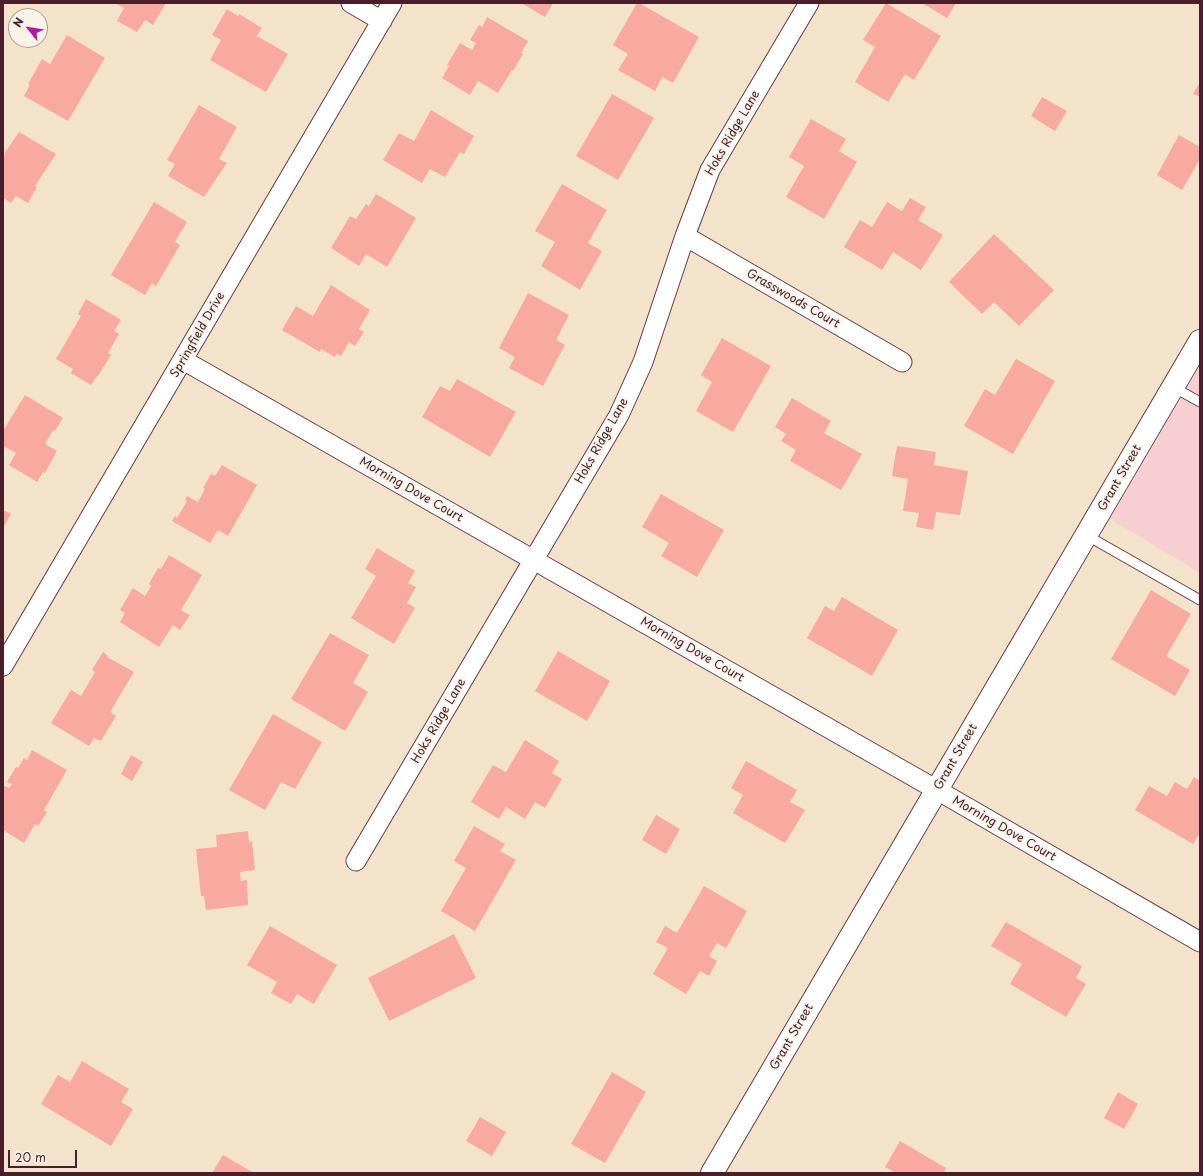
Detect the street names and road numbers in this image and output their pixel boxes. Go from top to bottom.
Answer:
street label: Hoks Ridge Lane [703,88,763,178]
street label: Grasswoods Court [744,266,842,332]
street label: Springfield Drive [168,290,228,380]
street label: Hoks Ridge Lane [572,396,632,486]
street label: Grant Street [1095,442,1145,514]
street label: Morning Dove Court [356,454,466,526]
street label: Morning Dove Court [637,614,747,686]
street label: Hoks Ridge Lane [409,676,469,766]
street label: Grant Street [931,721,981,793]
street label: Morning Dove Court [949,793,1059,865]
street label: Grant Street [767,1001,817,1073]

